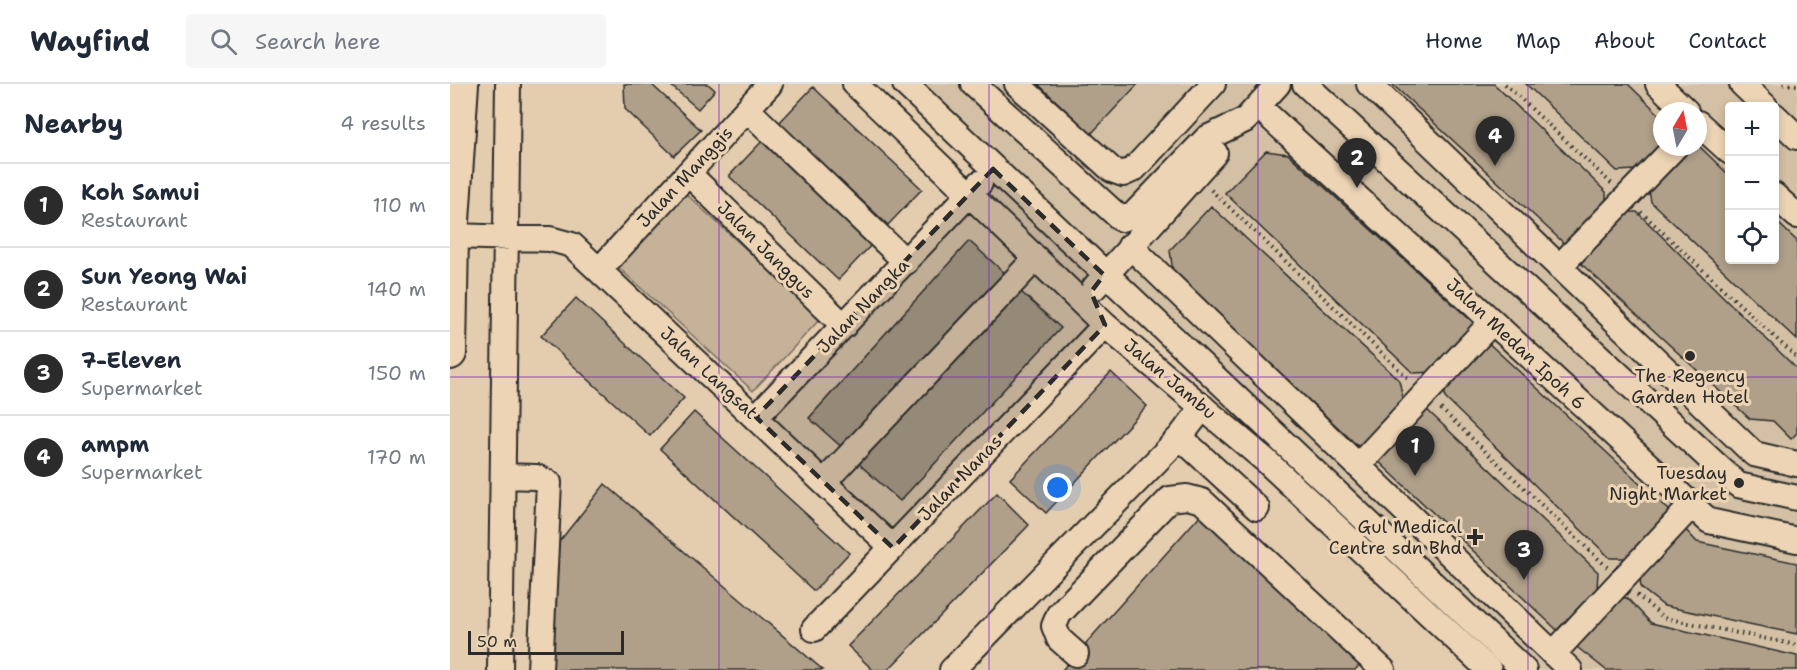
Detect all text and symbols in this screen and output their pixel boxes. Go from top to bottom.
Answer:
search box [186,14,606,68]
text: Wayfind [30,22,150,60]
icon: search [207,25,240,58]
text: Search here [255,27,381,56]
text: Home [1425,27,1483,55]
text: Map [1516,27,1561,55]
text: About [1594,27,1655,55]
text: Contact [1688,27,1767,55]
north arrow [1653,102,1707,156]
map controls [1725,102,1779,264]
button: + [1725,102,1779,156]
text: Nearby [24,106,123,141]
text: 4 results [340,110,426,136]
pin: 4 [1476,116,1514,166]
street label: Jalan Manggis [632,121,738,233]
pin: 2 [1338,138,1376,188]
button: − [1725,156,1779,210]
text: Koh Samui [81,178,200,207]
text: 1 [39,192,48,218]
text: 110 m [372,192,426,218]
street label: Jalan Janggus [712,196,820,304]
text: Restaurant [81,207,188,233]
button: locate [1725,210,1779,264]
street label: Jalan Nangka [812,253,914,359]
text: Sun Yeong Wai [81,262,247,291]
street label: Jalan Medan Ipoh 6 [1441,273,1591,415]
text: 2 [37,276,51,302]
text: 140 m [367,276,426,302]
text: Restaurant [81,291,188,317]
street label: Jalan Langsat [655,321,763,425]
street label: Jalan Jambu [1119,333,1221,425]
text: 7-Eleven [81,346,181,375]
marker: The Regency Garden Hotel [1683,349,1697,363]
text: 3 [37,360,51,386]
text: 150 m [368,360,426,386]
place label: The Regency Garden Hotel [1631,364,1749,409]
text: Supermarket [81,375,203,401]
pin: 1 [1396,426,1434,476]
text: ampm [81,430,149,459]
street label: Jalan Nanas [913,430,1007,526]
text: 4 [37,444,51,470]
text: 170 m [367,444,426,470]
text: Supermarket [81,459,203,485]
place label: Tuesday Night Market [1609,461,1727,506]
your location [1043,473,1072,502]
marker: Tuesday Night Market [1732,476,1746,490]
place label: Gul Medical Centre sdn Bhd [1329,515,1463,560]
marker: Gul Medical Centre sdn Bhd [1466,528,1484,546]
pin: 3 [1504,530,1544,580]
scale bar [468,628,624,656]
text: 50 m [477,631,517,652]

